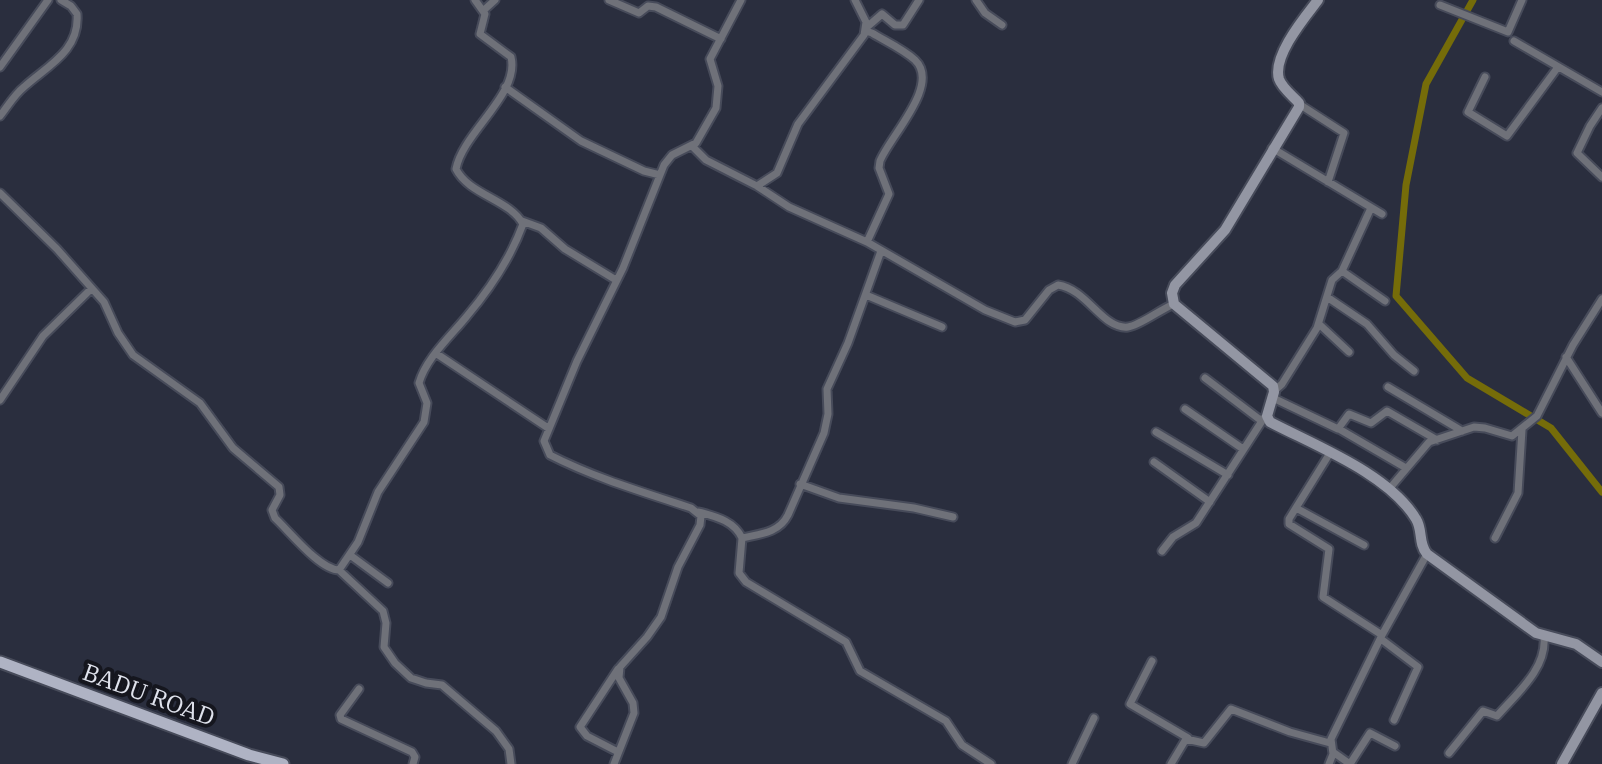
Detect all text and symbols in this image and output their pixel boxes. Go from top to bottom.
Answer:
street label: BADU ROAD [79,655,219,733]

